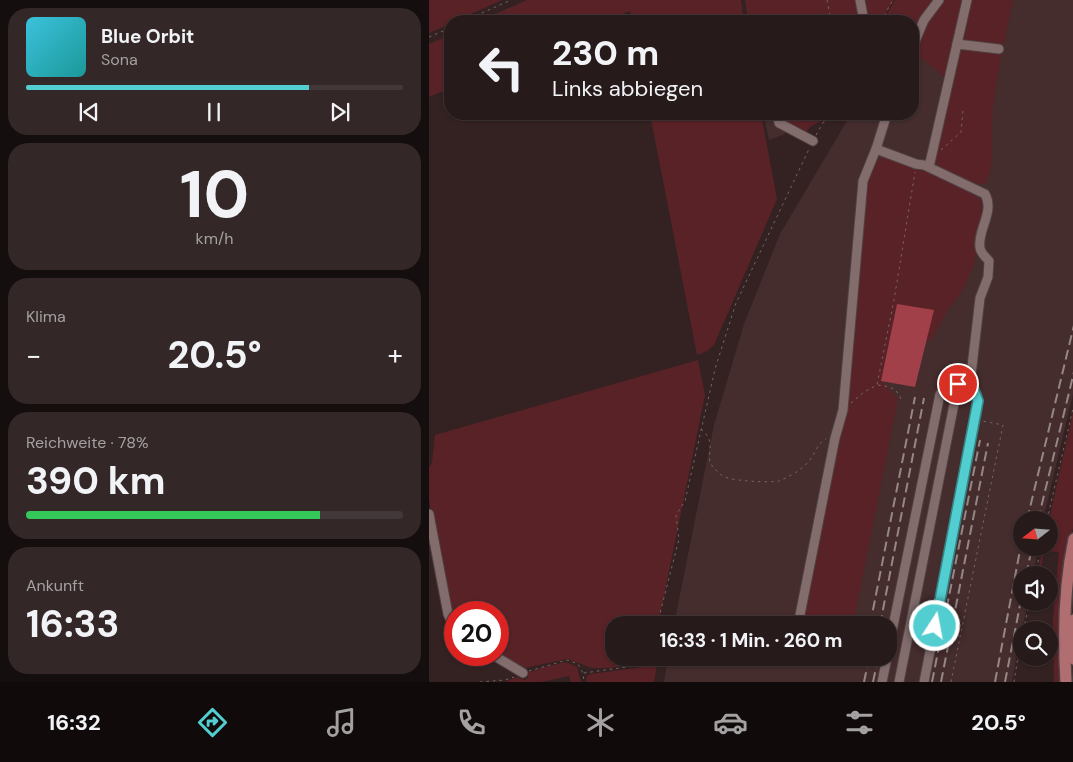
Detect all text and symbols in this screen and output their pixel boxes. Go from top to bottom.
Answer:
text: Blue Orbit [101,24,194,49]
text: 230 m [552,30,659,76]
icon: left [469,35,534,100]
text: Sona [101,49,138,70]
text: Links abbiegen [552,74,703,103]
icon: previous [75,98,103,126]
icon: pause [200,98,228,126]
icon: next [326,98,354,126]
text: 10 [180,153,249,237]
text: km/h [196,228,233,249]
text: Klima [26,306,66,327]
text: 20.5° [167,330,262,380]
text: − [26,337,41,374]
text: + [388,337,403,374]
pin [937,363,979,405]
icon: arrive [944,370,972,398]
text: Reichweite · 78% [26,432,149,453]
text: 390 km [26,456,166,506]
north arrow [1013,511,1058,556]
map controls [1013,511,1058,666]
button: sound [1013,566,1058,611]
text: Ankunft [26,575,84,596]
text: 16:33 [26,599,119,649]
position arrow [908,599,960,651]
speed limit sign: 20 [444,601,509,666]
button: search [1013,621,1058,666]
text: 16:33 · 1 Min. · 260 m [660,628,842,653]
icon: directions [195,705,230,740]
icon: music [324,705,359,740]
icon: phone [454,705,489,740]
icon: climate [583,705,618,740]
icon: car [713,705,748,740]
icon: filters [842,705,877,740]
text: 16:32 [47,708,101,737]
text: 20.5° [971,708,1026,737]

